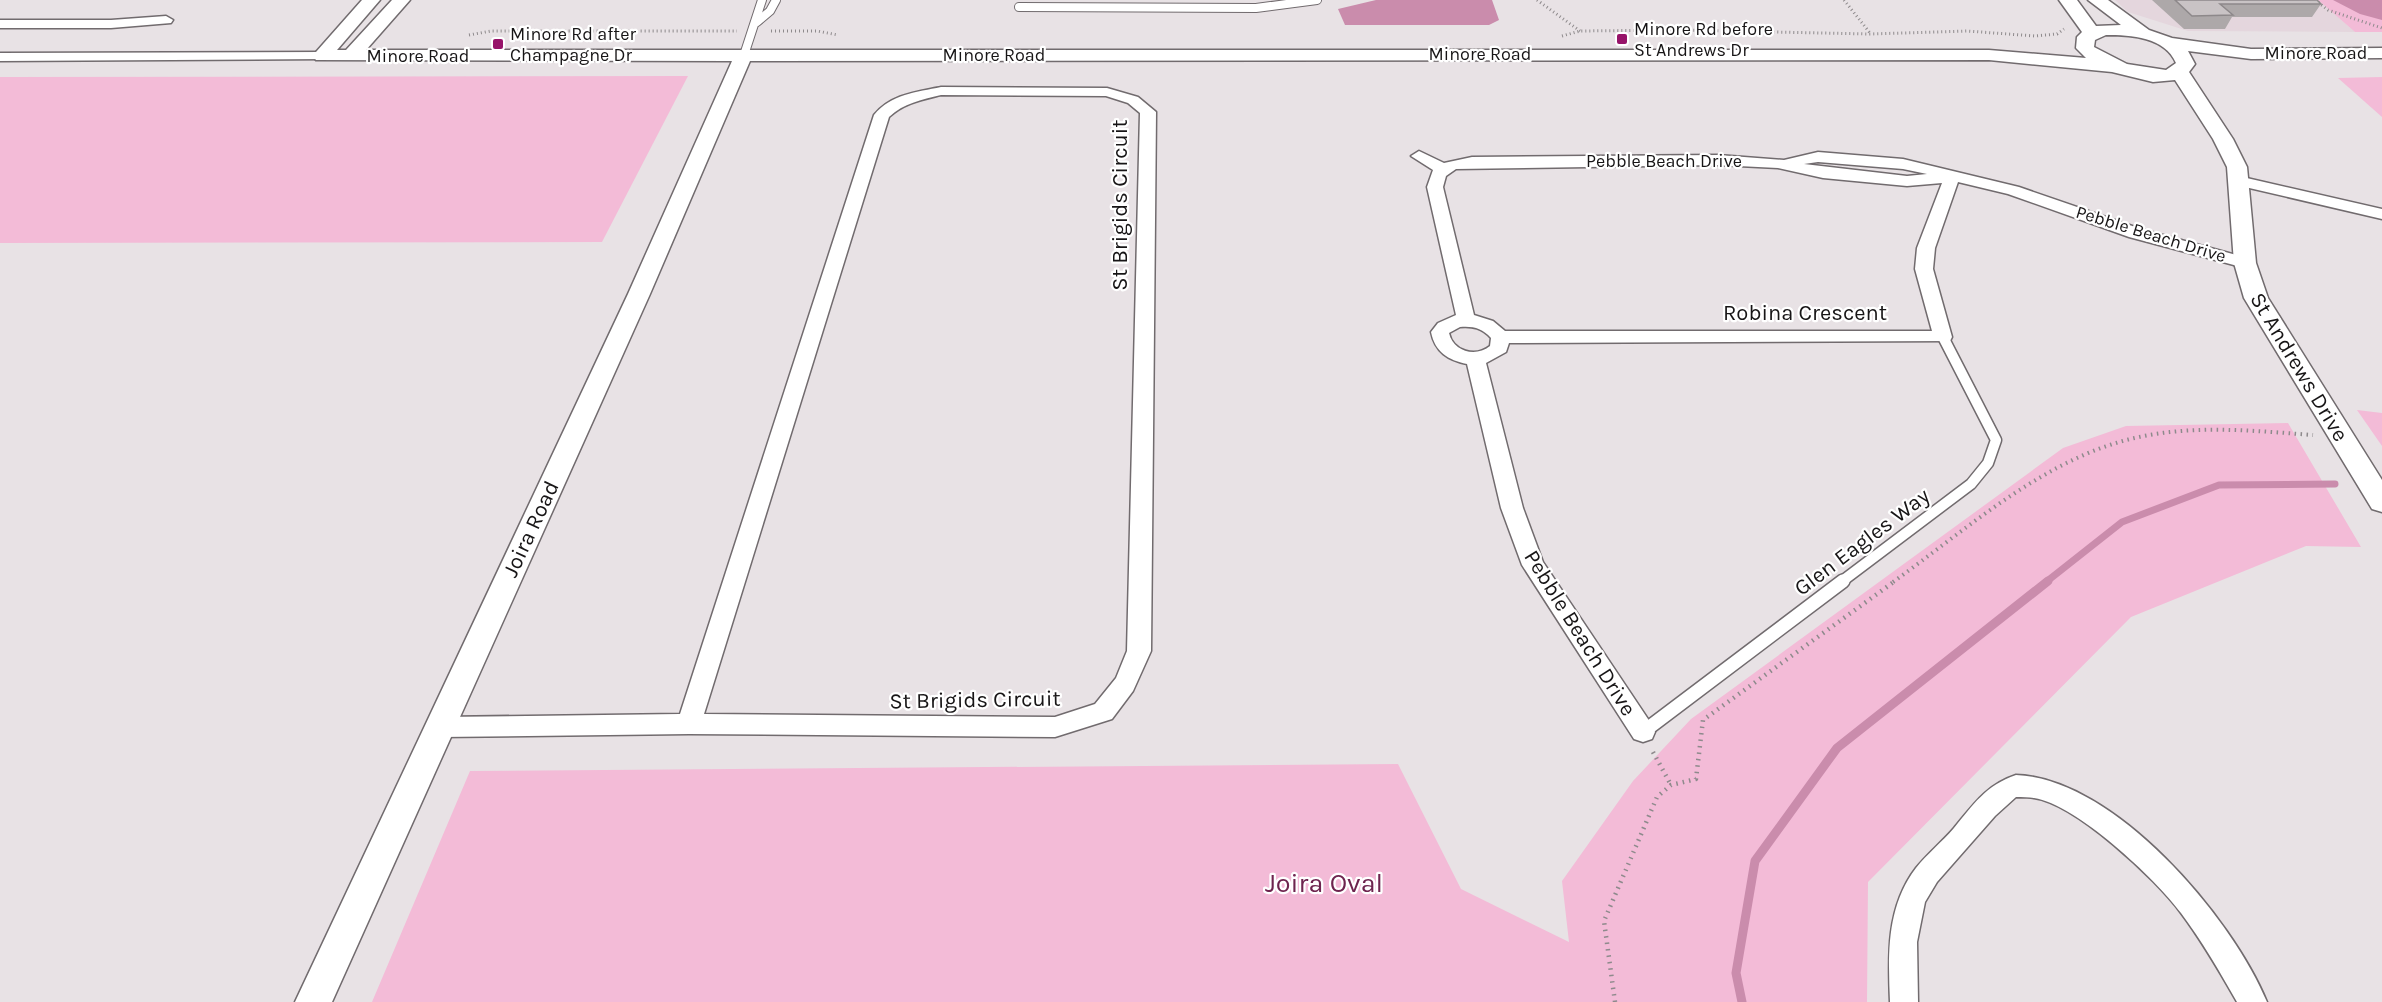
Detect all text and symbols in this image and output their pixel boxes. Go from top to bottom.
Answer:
place label: Minore Rd before St Andrews Dr [1634,18,1773,61]
place label: Minore Rd after Champagne Dr [510,23,636,66]
marker: Minore Rd before St Andrews Dr [1615,32,1629,46]
marker: Minore Rd after Champagne Dr [491,37,505,51]
street label: Minore Road [2265,42,2367,64]
street label: Minore Road [1429,43,1531,65]
street label: Minore Road [943,44,1045,66]
street label: Minore Road [367,45,469,67]
street label: St Brigids Circuit [1107,119,1133,291]
street label: Pebble Beach Drive [1586,150,1742,172]
street label: Pebble Beach Drive [2073,201,2229,267]
street label: St Andrews Drive [2244,288,2354,446]
street label: Robina Crescent [1723,300,1887,326]
street label: Joira Road [497,477,565,581]
street label: Glen Eagles Way [1789,483,1935,601]
street label: Pebble Beach Drive [1518,545,1642,721]
street label: St Brigids Circuit [889,686,1061,714]
park label: Joira Oval [1265,867,1383,899]

